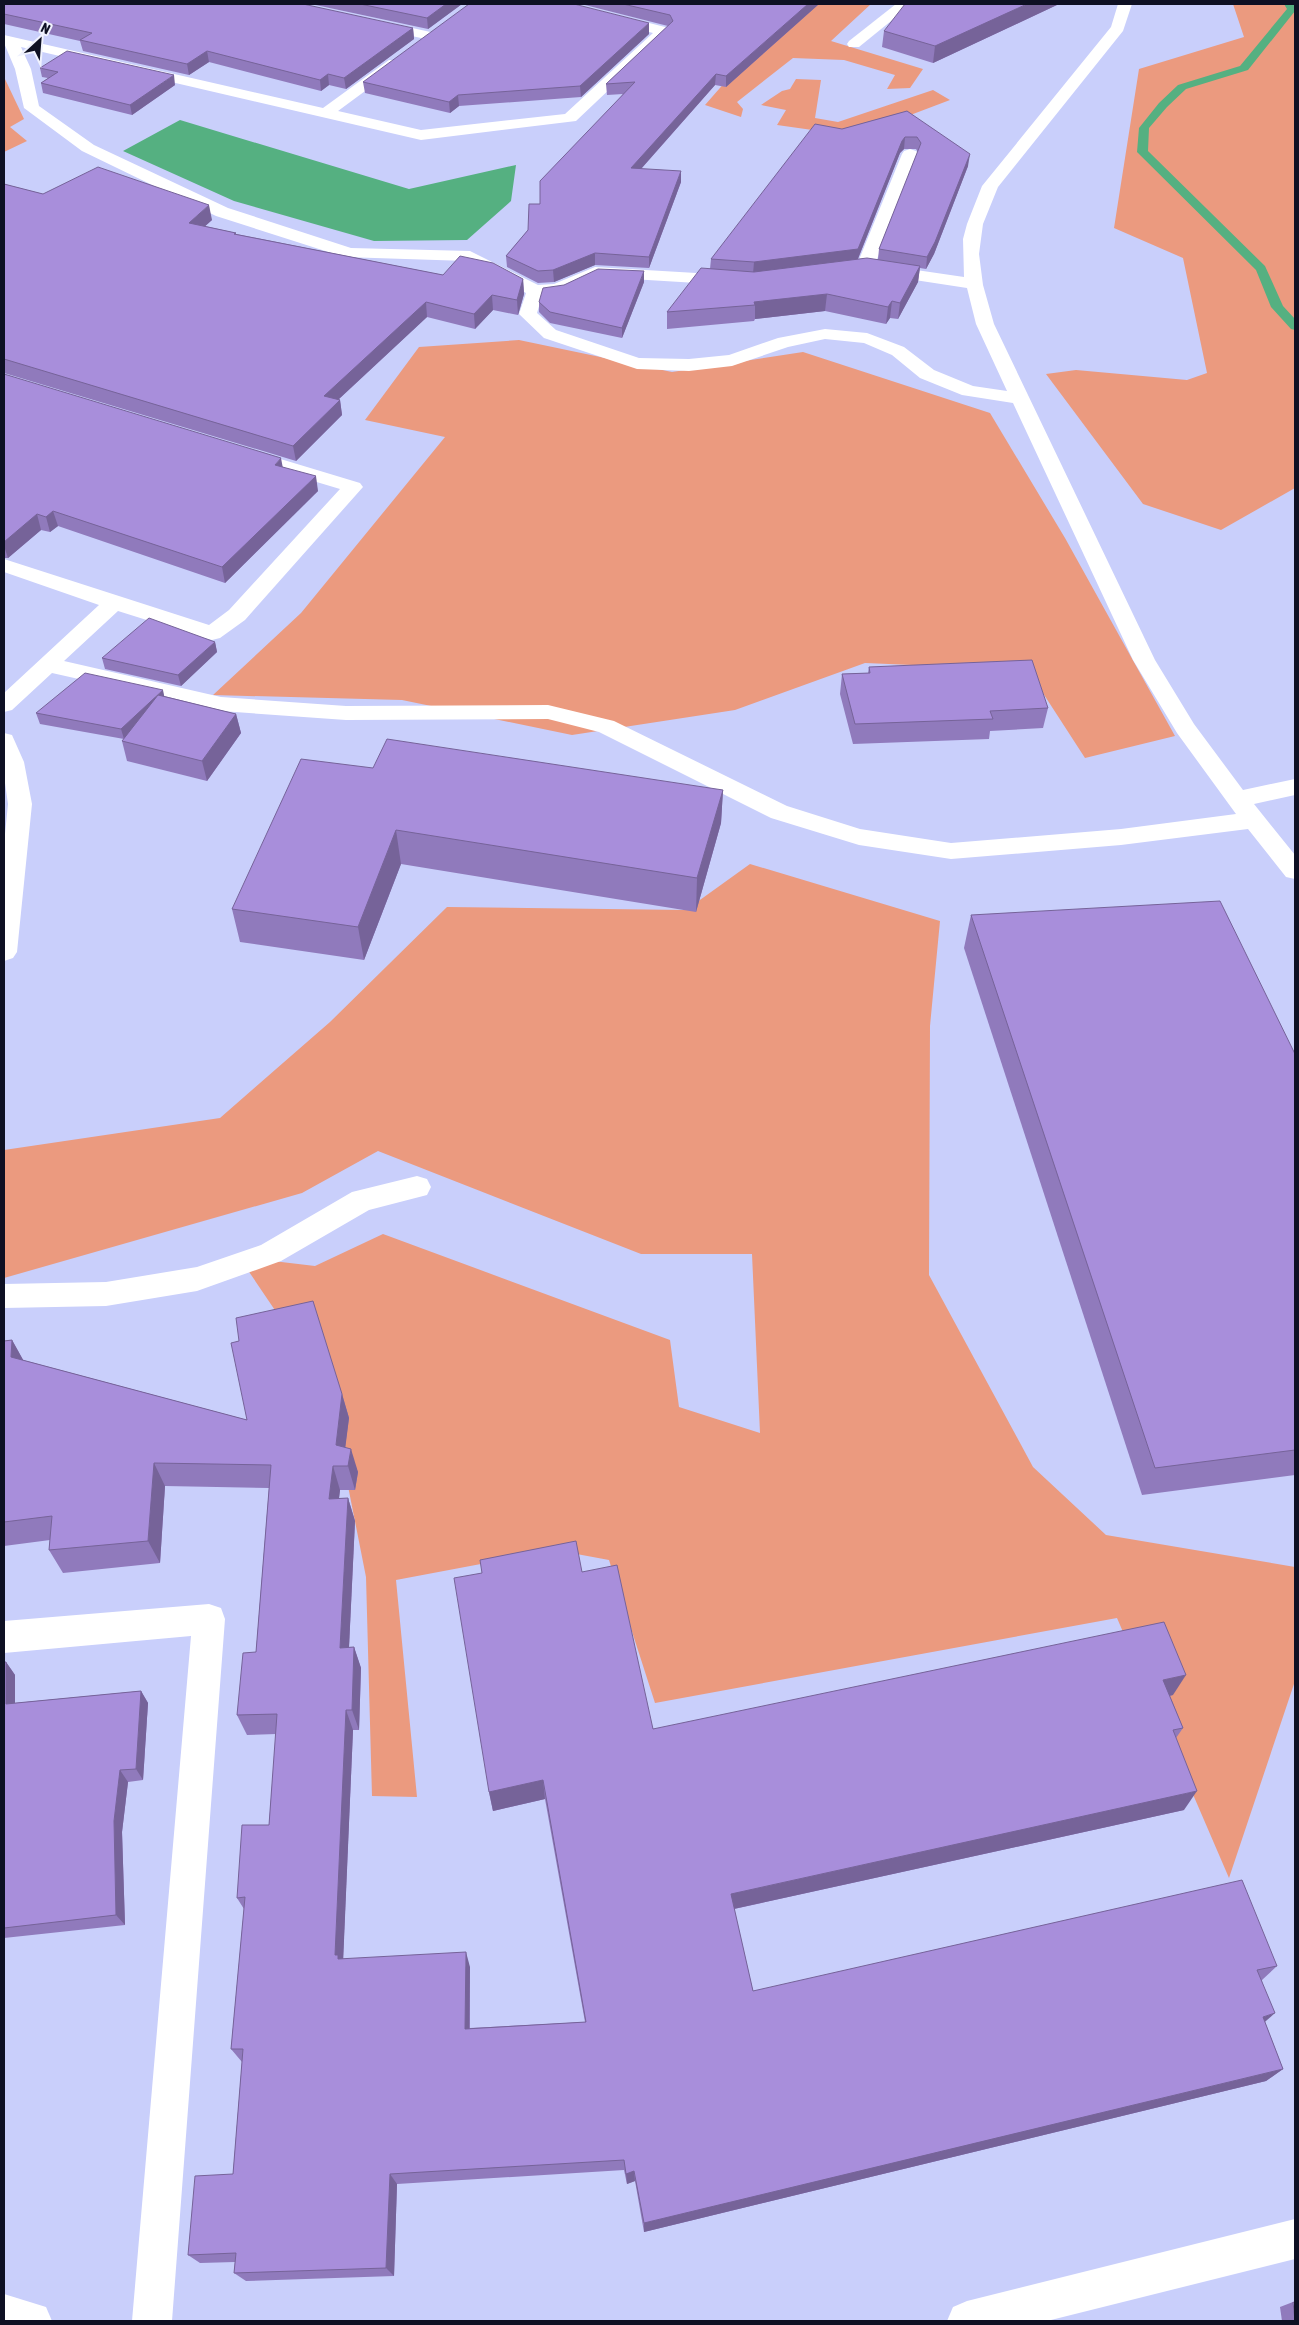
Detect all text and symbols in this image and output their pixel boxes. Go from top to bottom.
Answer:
north arrow [15,15,65,65]
text: N [38,19,53,37]

